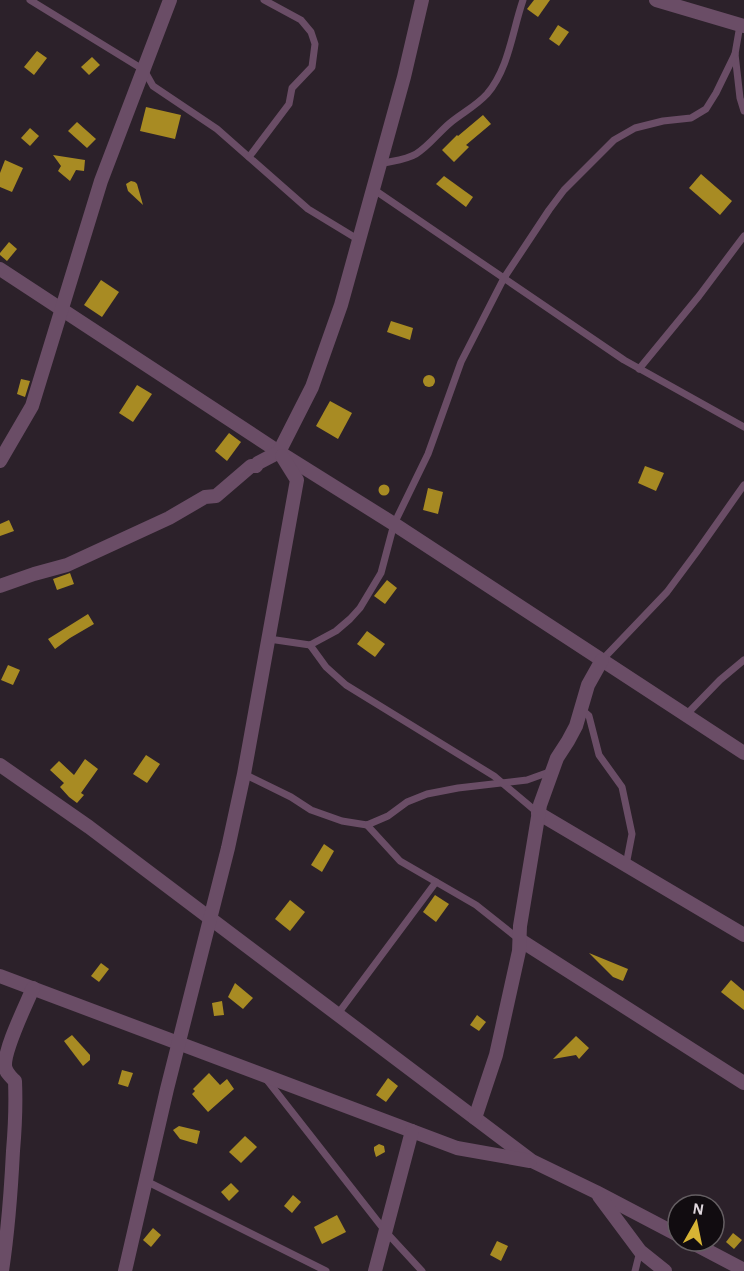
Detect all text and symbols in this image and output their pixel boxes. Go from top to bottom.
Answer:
north arrow [666,1193,726,1253]
text: N [691,1200,705,1218]

